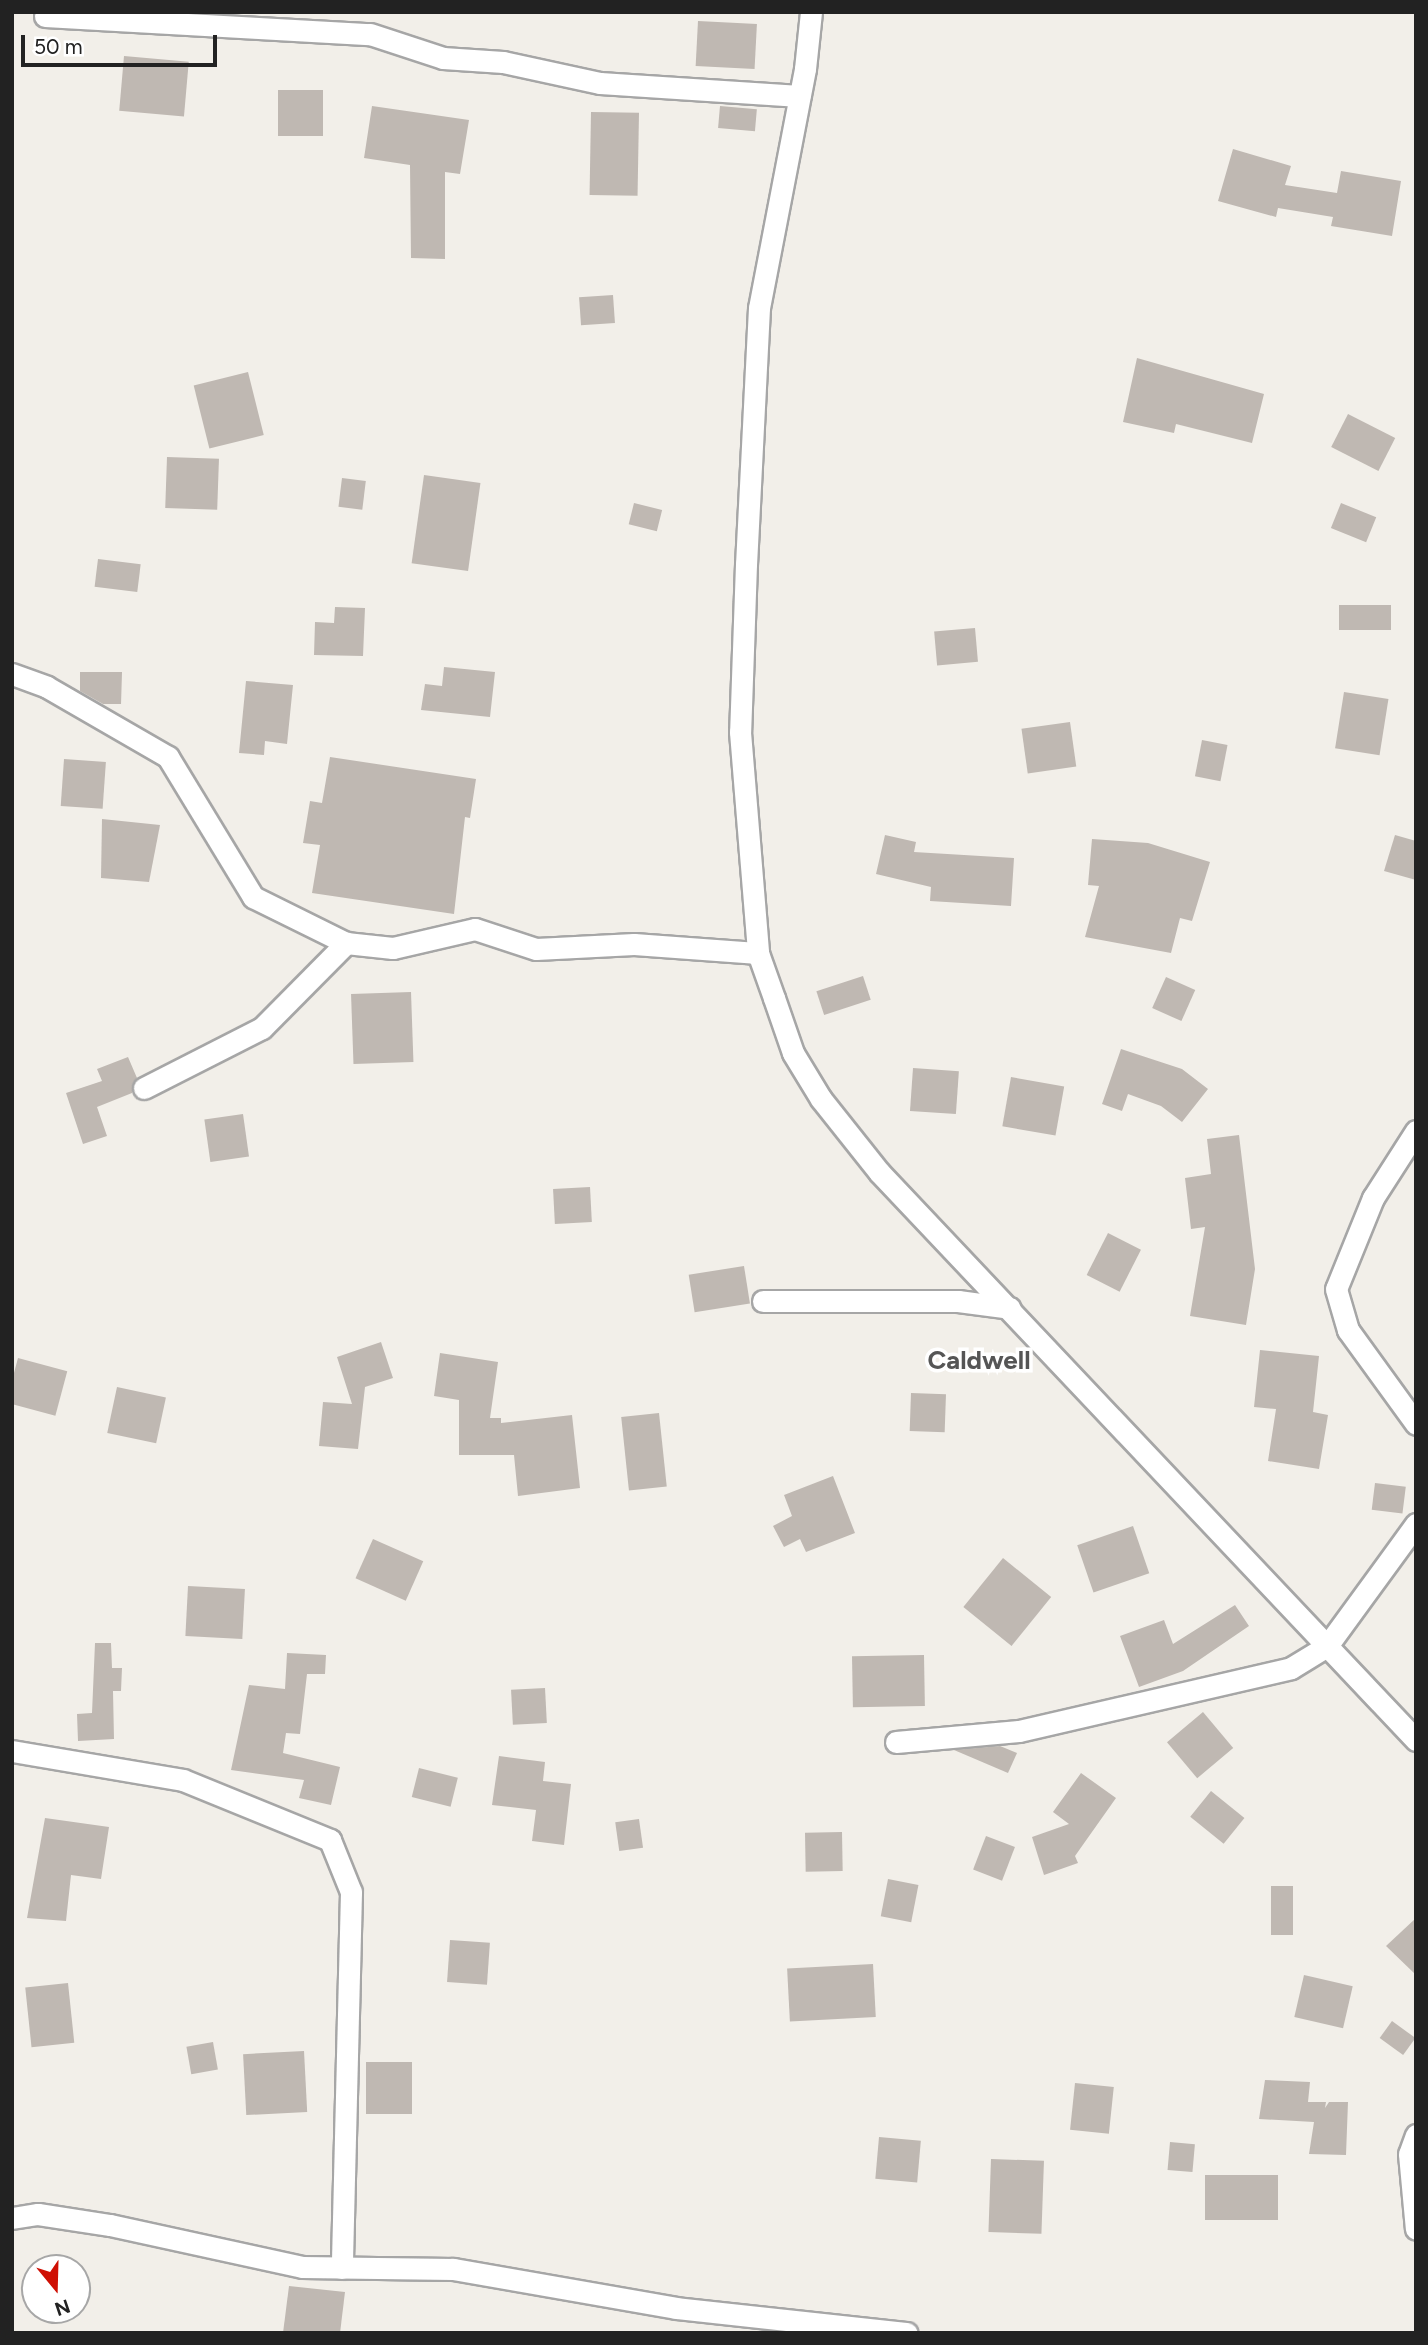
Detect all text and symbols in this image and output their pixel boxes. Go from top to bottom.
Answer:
scale bar [24,21,220,65]
text: 50 m [34,34,83,59]
district label: Caldwell [927,1345,1031,1377]
north arrow [21,2254,91,2324]
text: N [52,2294,73,2321]

